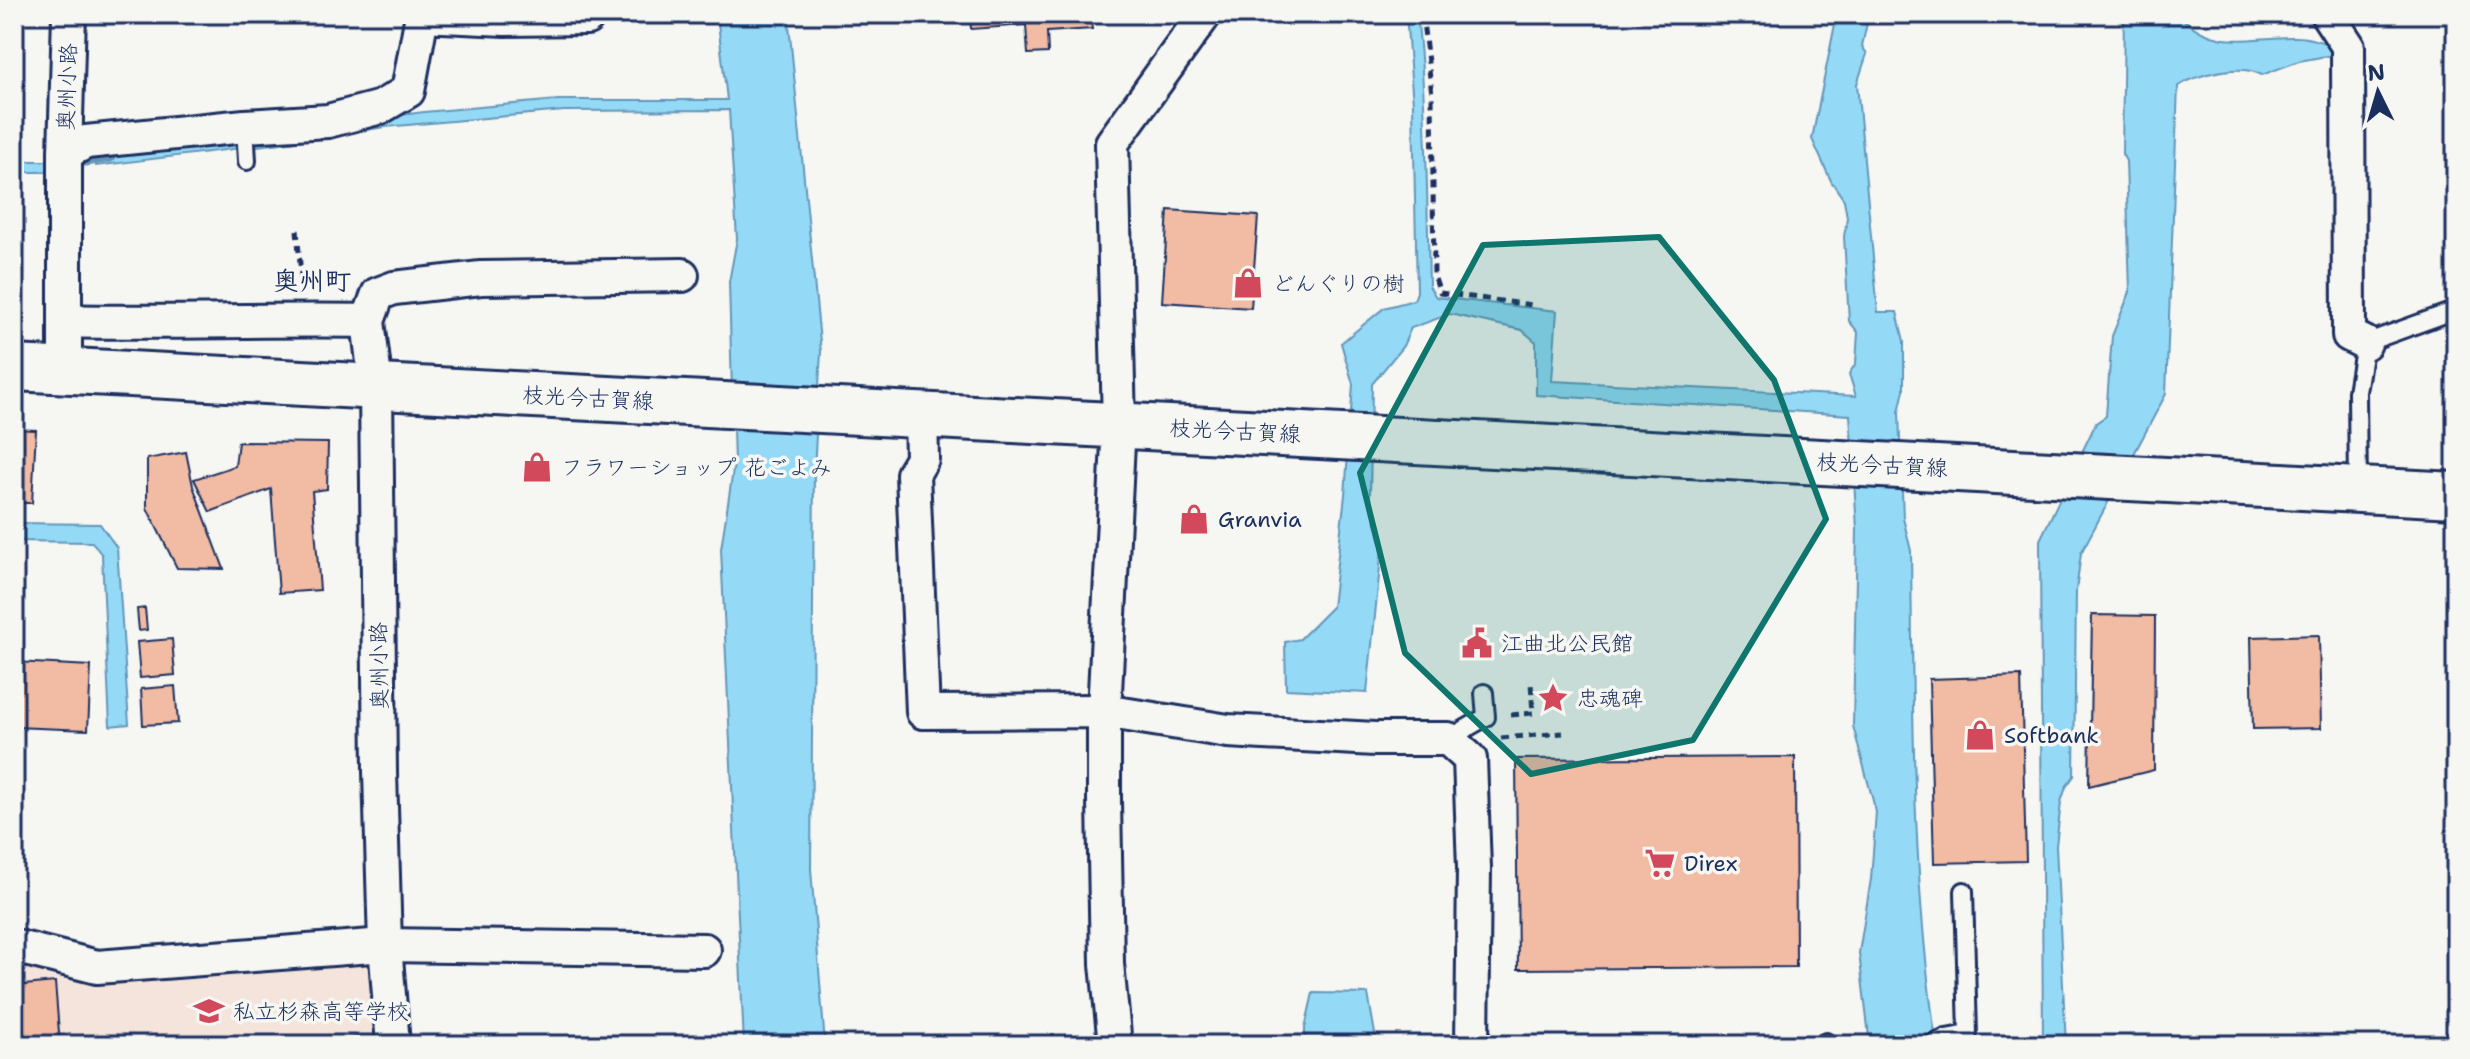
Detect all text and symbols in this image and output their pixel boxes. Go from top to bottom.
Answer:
street label: 奥州小路 [51,43,83,131]
north arrow [2338,52,2418,132]
text: N [2366,57,2386,88]
district label: 奥州町 [273,263,351,298]
shop icon: どんぐりの樹 [1231,266,1265,300]
place label: どんぐりの樹 [1272,269,1404,298]
street label: 枝光今古賀線 [521,380,655,416]
street label: 枝光今古賀線 [1168,413,1302,449]
street label: 枝光今古賀線 [1815,447,1949,483]
shop icon: フラワーショップ 花ごよみ [520,450,554,484]
place label: フラワーショップ 花ごよみ [561,453,832,482]
shop icon: Granvia [1177,502,1211,536]
place label: Granvia [1218,505,1302,534]
street label: 奥州小路 [364,622,394,710]
public building icon: 江曲北公民館 [1460,626,1494,660]
place label: 江曲北公民館 [1501,629,1633,658]
place icon: 忠魂碑 [1536,681,1570,715]
place label: 忠魂碑 [1577,684,1643,713]
shop icon: Softbank [1963,718,1997,752]
place label: Softbank [2004,721,2099,750]
supermarket icon: Direx [1643,846,1677,880]
place label: Direx [1684,849,1738,878]
school or university icon: 私立杉森高等学校 [192,994,226,1028]
place label: 私立杉森高等学校 [233,997,409,1026]

